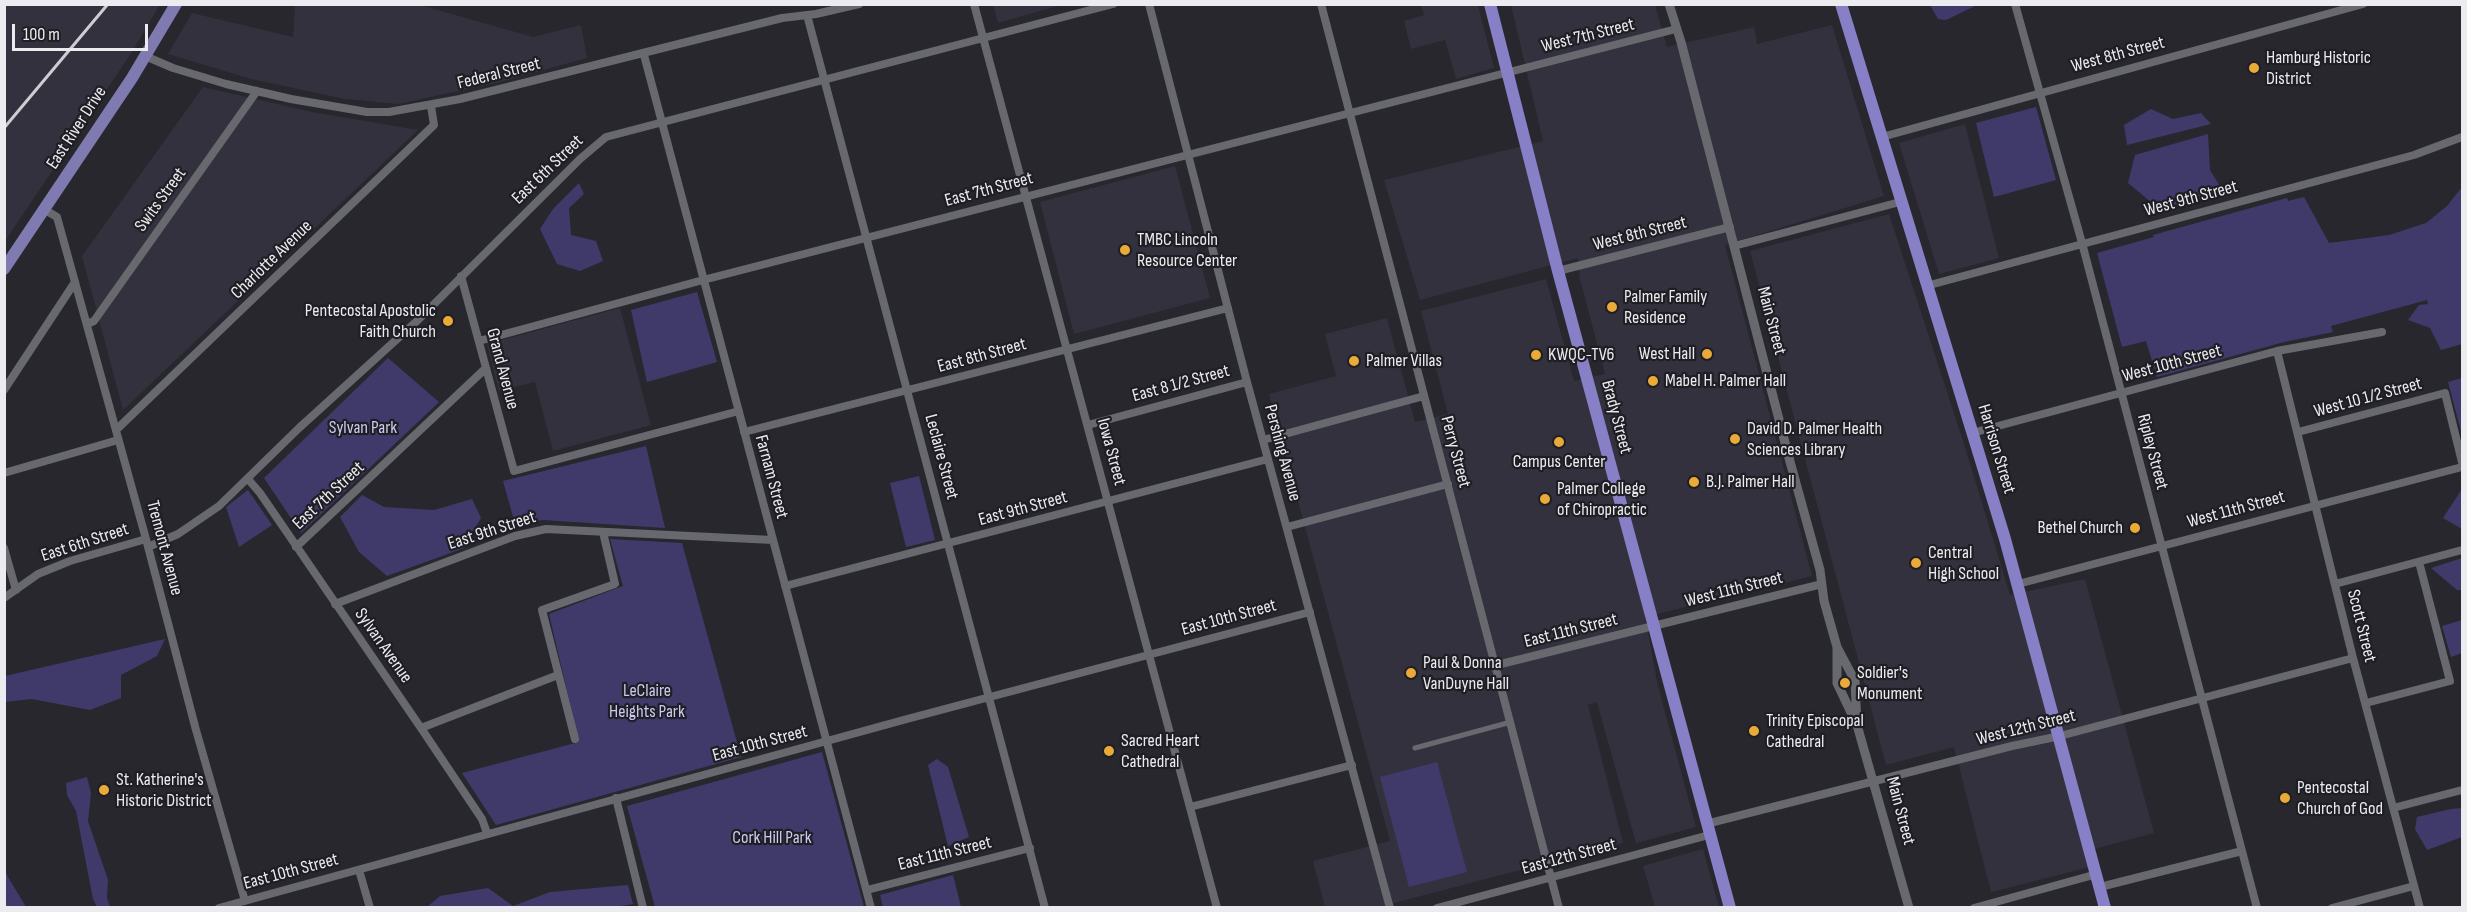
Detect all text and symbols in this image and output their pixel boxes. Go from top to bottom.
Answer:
scale bar [15,12,152,50]
street label: West 7th Street [1539,14,1637,58]
text: 100 m [23,24,60,45]
street label: West 8th Street [2069,32,2167,78]
place label: Hamburg Historic District [2266,47,2371,90]
street label: Federal Street [455,53,543,95]
marker: Hamburg Historic District [2247,61,2261,75]
street label: East River Drive [42,83,112,173]
street label: East 6th Street [508,131,588,209]
street label: Swits Street [131,164,191,236]
street label: East 7th Street [943,168,1035,212]
street label: West 9th Street [2142,176,2240,222]
street label: West 8th Street [1591,212,1689,256]
street label: Charlotte Avenue [227,216,317,304]
place label: TMBC Lincoln Resource Center [1137,229,1237,272]
marker: TMBC Lincoln Resource Center [1118,243,1132,257]
street label: Main Street [1752,285,1790,357]
place label: Palmer Family Residence [1624,286,1707,328]
place label: Pentecostal Apostolic Faith Church [305,300,436,342]
marker: Palmer Family Residence [1605,300,1619,314]
marker: Pentecostal Apostolic Faith Church [441,314,455,328]
street label: Grand Avenue [481,326,523,412]
street label: East 8th Street [935,334,1029,378]
street label: West 10th Street [2120,340,2224,388]
place label: West Hall [1639,343,1695,365]
place label: KWQC-TV6 [1548,344,1614,366]
marker: West Hall [1700,347,1714,361]
marker: KWQC-TV6 [1529,348,1543,362]
place label: Palmer Villas [1366,350,1442,372]
marker: Palmer Villas [1347,354,1361,368]
street label: East 8 1/2 Street [1130,361,1232,407]
place label: Mabel H. Palmer Hall [1665,370,1786,392]
street label: West 10 1/2 Street [2312,373,2424,423]
marker: Mabel H. Palmer Hall [1646,374,1660,388]
street label: Brady Street [1596,378,1636,456]
street label: Pershing Avenue [1259,402,1305,504]
street label: Harrison Street [1972,402,2020,496]
street label: Leclaire Street [919,412,963,502]
street label: Ripley Street [2132,412,2172,492]
street label: Perry Street [1435,414,1475,490]
street label: Iowa Street [1092,416,1130,488]
park label: Sylvan Park [329,417,397,439]
place label: David D. Palmer Health Sciences Library [1747,418,1882,460]
marker: David D. Palmer Health Sciences Library [1728,432,1742,446]
street label: Farnam Street [749,433,793,521]
marker: Campus Center [1552,435,1566,449]
place label: Campus Center [1513,451,1605,473]
street label: East 7th Street [289,457,369,535]
place label: B.J. Palmer Hall [1706,471,1795,493]
marker: B.J. Palmer Hall [1687,475,1701,489]
place label: Palmer College of Chiropractic [1557,478,1647,520]
street label: East 9th Street [976,487,1070,531]
street label: West 11th Street [2185,487,2287,533]
marker: Palmer College of Chiropractic [1538,492,1552,506]
street label: Tremont Avenue [141,498,187,598]
street label: East 9th Street [445,507,539,555]
place label: Bethel Church [2037,517,2123,539]
street label: East 6th Street [38,519,132,567]
marker: Bethel Church [2128,521,2142,535]
place label: Central High School [1928,542,1999,584]
marker: Central High School [1909,556,1923,570]
street label: West 11th Street [1683,567,1785,613]
street label: Scott Street [2342,587,2380,665]
street label: East 10th Street [1179,595,1279,641]
street label: Sylvan Avenue [349,605,417,687]
street label: East 11th Street [1522,609,1620,653]
place label: Paul & Donna VanDuyne Hall [1423,652,1509,694]
place label: Soldier's Monument [1857,662,1923,704]
marker: Paul & Donna VanDuyne Hall [1404,666,1418,680]
marker: Soldier's Monument [1838,676,1852,690]
park label: LeClaire Heights Park [609,680,685,722]
street label: West 12th Street [1974,705,2078,751]
place label: Trinity Episcopal Cathedral [1766,710,1864,752]
street label: East 10th Street [710,721,810,767]
marker: Trinity Episcopal Cathedral [1747,724,1761,738]
place label: Sacred Heart Cathedral [1121,730,1199,772]
marker: Sacred Heart Cathedral [1102,744,1116,758]
place label: St. Katherine's Historic District [116,769,212,812]
street label: Main Street [1881,775,1919,847]
place label: Pentecostal Church of God [2297,777,2383,820]
marker: St. Katherine's Historic District [97,783,111,797]
marker: Pentecostal Church of God [2278,791,2292,805]
park label: Cork Hill Park [732,827,812,849]
street label: East 11th Street [896,832,994,876]
street label: East 12th Street [1519,834,1619,880]
street label: East 10th Street [241,849,341,895]

